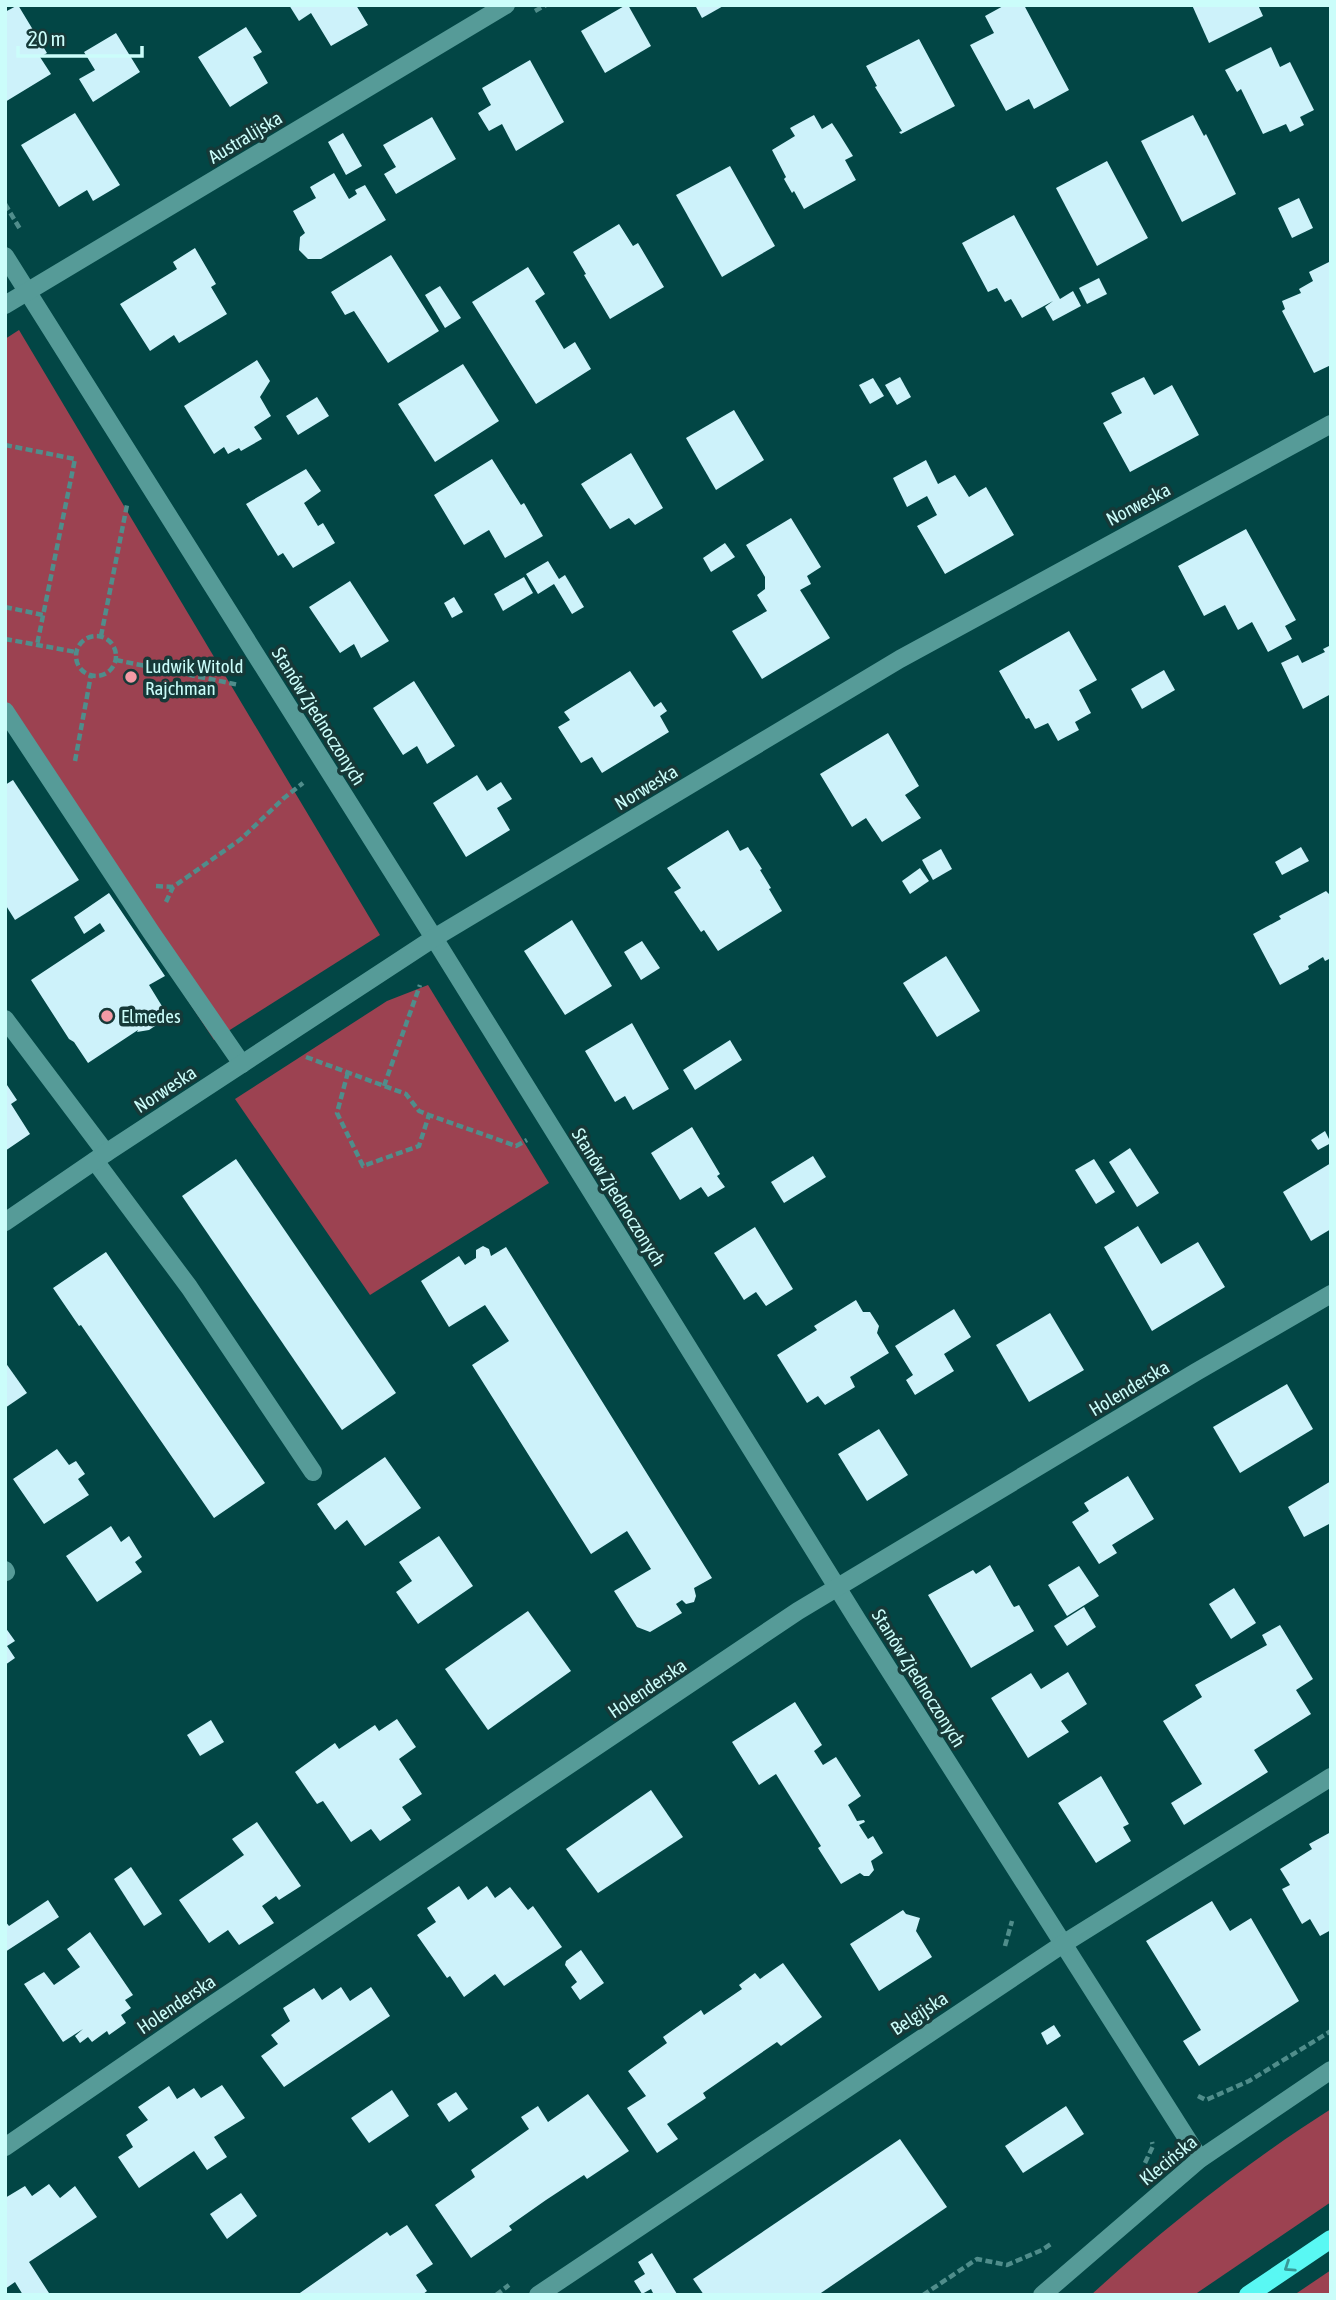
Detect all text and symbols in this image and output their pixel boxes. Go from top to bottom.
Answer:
scale bar [18,14,142,58]
text: 20 m [28,26,66,50]
street label: Australijska [204,106,286,168]
street label: Norweska [1102,478,1174,530]
street label: Stanów Zjednoczonych [268,643,370,789]
place label: Ludwik Witold Rajchman [145,655,243,699]
marker: Ludwik Witold Rajchman [123,669,139,685]
street label: Norweska [611,760,681,814]
place label: Elmedes [121,1005,181,1027]
marker: Elmedes [99,1008,115,1024]
street label: Norweska [130,1061,200,1117]
street label: Stanów Zjednoczonych [568,1124,670,1270]
street label: Holenderska [1085,1355,1173,1421]
street label: Stanów Zjednoczonych [868,1605,970,1751]
street label: Holenderska [604,1654,690,1722]
street label: Holenderska [133,1970,219,2038]
street label: Belgijska [887,1987,951,2039]
street label: Klecińska [1135,2130,1201,2190]
one-way arrow [1284,2259,1297,2272]

